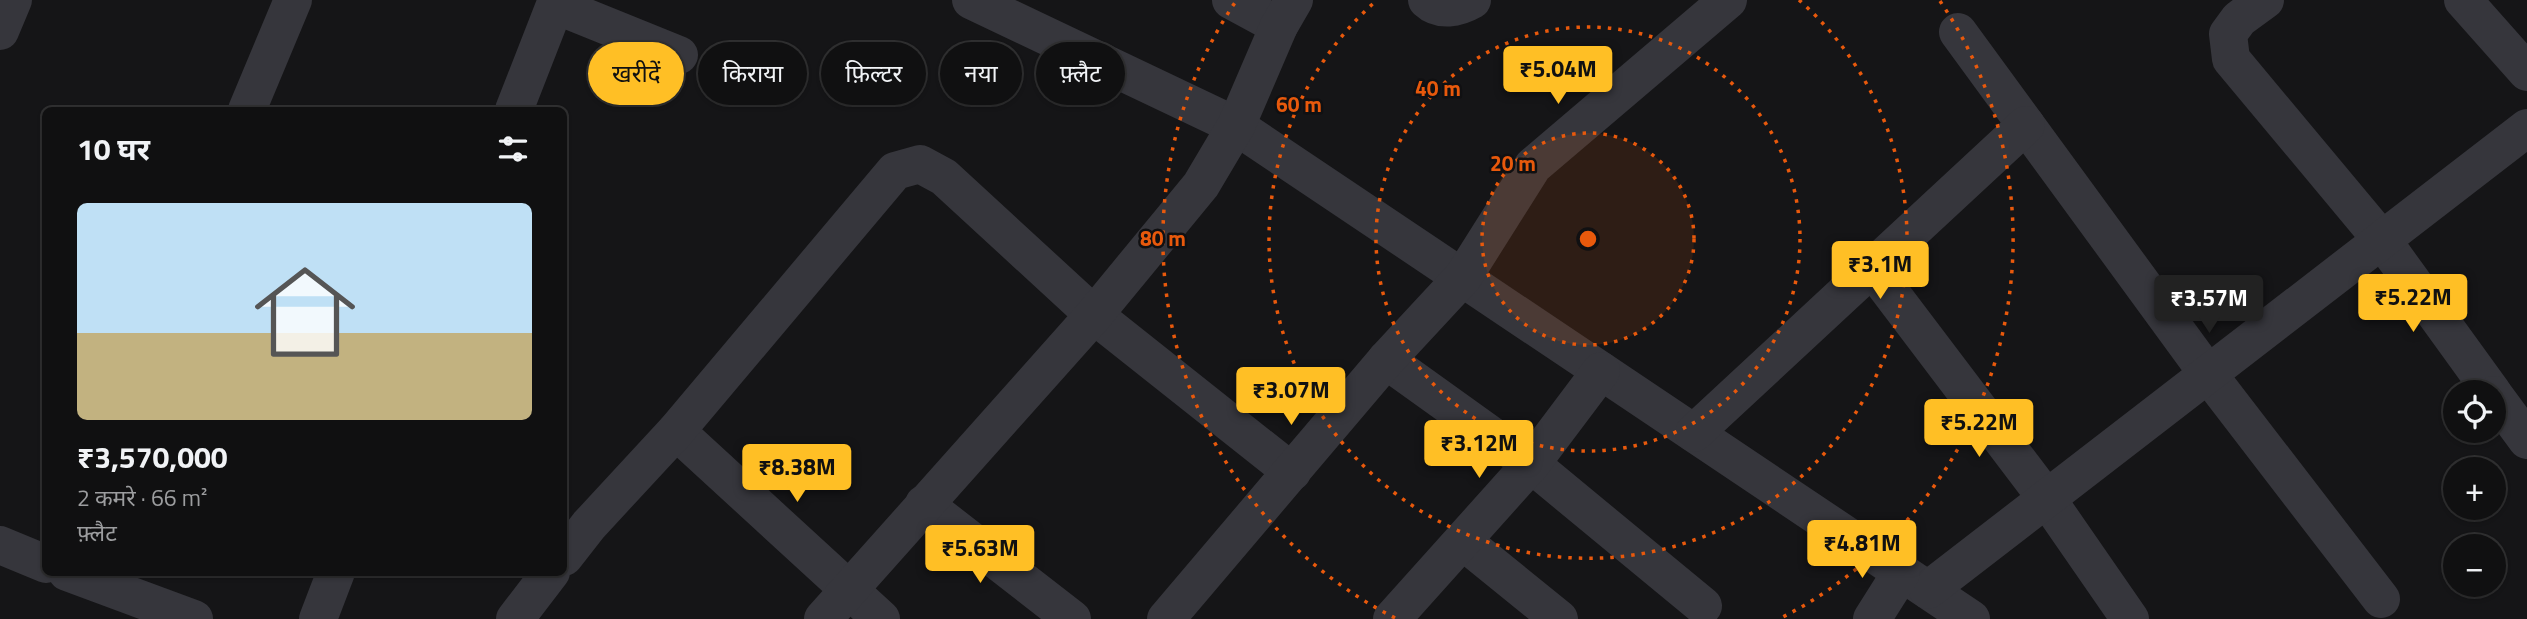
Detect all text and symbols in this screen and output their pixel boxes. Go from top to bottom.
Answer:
chip: खरीदें [588,42,684,105]
chip: किराया [698,42,807,105]
chip: फ़िल्टर [821,42,926,105]
chip: नया [940,42,1022,105]
chip: फ़्लैट [1036,42,1125,105]
pin: ₹5.04M [1501,46,1615,106]
text: ₹5.04M [1519,51,1597,86]
text: 40 m [1415,72,1461,104]
text: 60 m [1276,88,1322,120]
text: 10 घर [77,126,150,172]
icon: filters [494,130,532,168]
text: 20 m [1490,147,1536,179]
text: 80 m [1140,222,1186,254]
centre of rings [1576,227,1600,251]
pin: ₹3.1M [1831,242,1929,301]
text: ₹3.1M [1848,246,1912,281]
icon: home [242,249,368,375]
pin: ₹5.22M [2356,274,2470,334]
pin: ₹3.57M [2152,276,2266,335]
text: ₹5.22M [2374,279,2452,314]
text: ₹3.57M [2170,280,2248,315]
pin: ₹3.07M [1234,368,1348,427]
text: ₹3.07M [1252,372,1330,407]
map controls [2443,380,2506,597]
button: locate [2443,380,2506,443]
pin: ₹5.22M [1922,400,2036,459]
text: ₹5.22M [1940,404,2018,439]
pin: ₹3.12M [1422,420,1536,480]
text: ₹3.12M [1440,425,1518,460]
text: ₹3,570,000 [77,434,228,480]
pin: ₹8.38M [740,444,854,504]
text: ₹8.38M [758,449,836,484]
button: + [2443,457,2506,520]
text: 2 कमरे · 66 m² [77,480,207,515]
text: फ़्लैट [77,515,117,550]
pin: ₹4.81M [1805,520,1919,580]
text: ₹4.81M [1823,525,1901,560]
pin: ₹5.63M [923,526,1037,585]
text: ₹5.63M [941,530,1019,565]
button: − [2443,534,2506,597]

